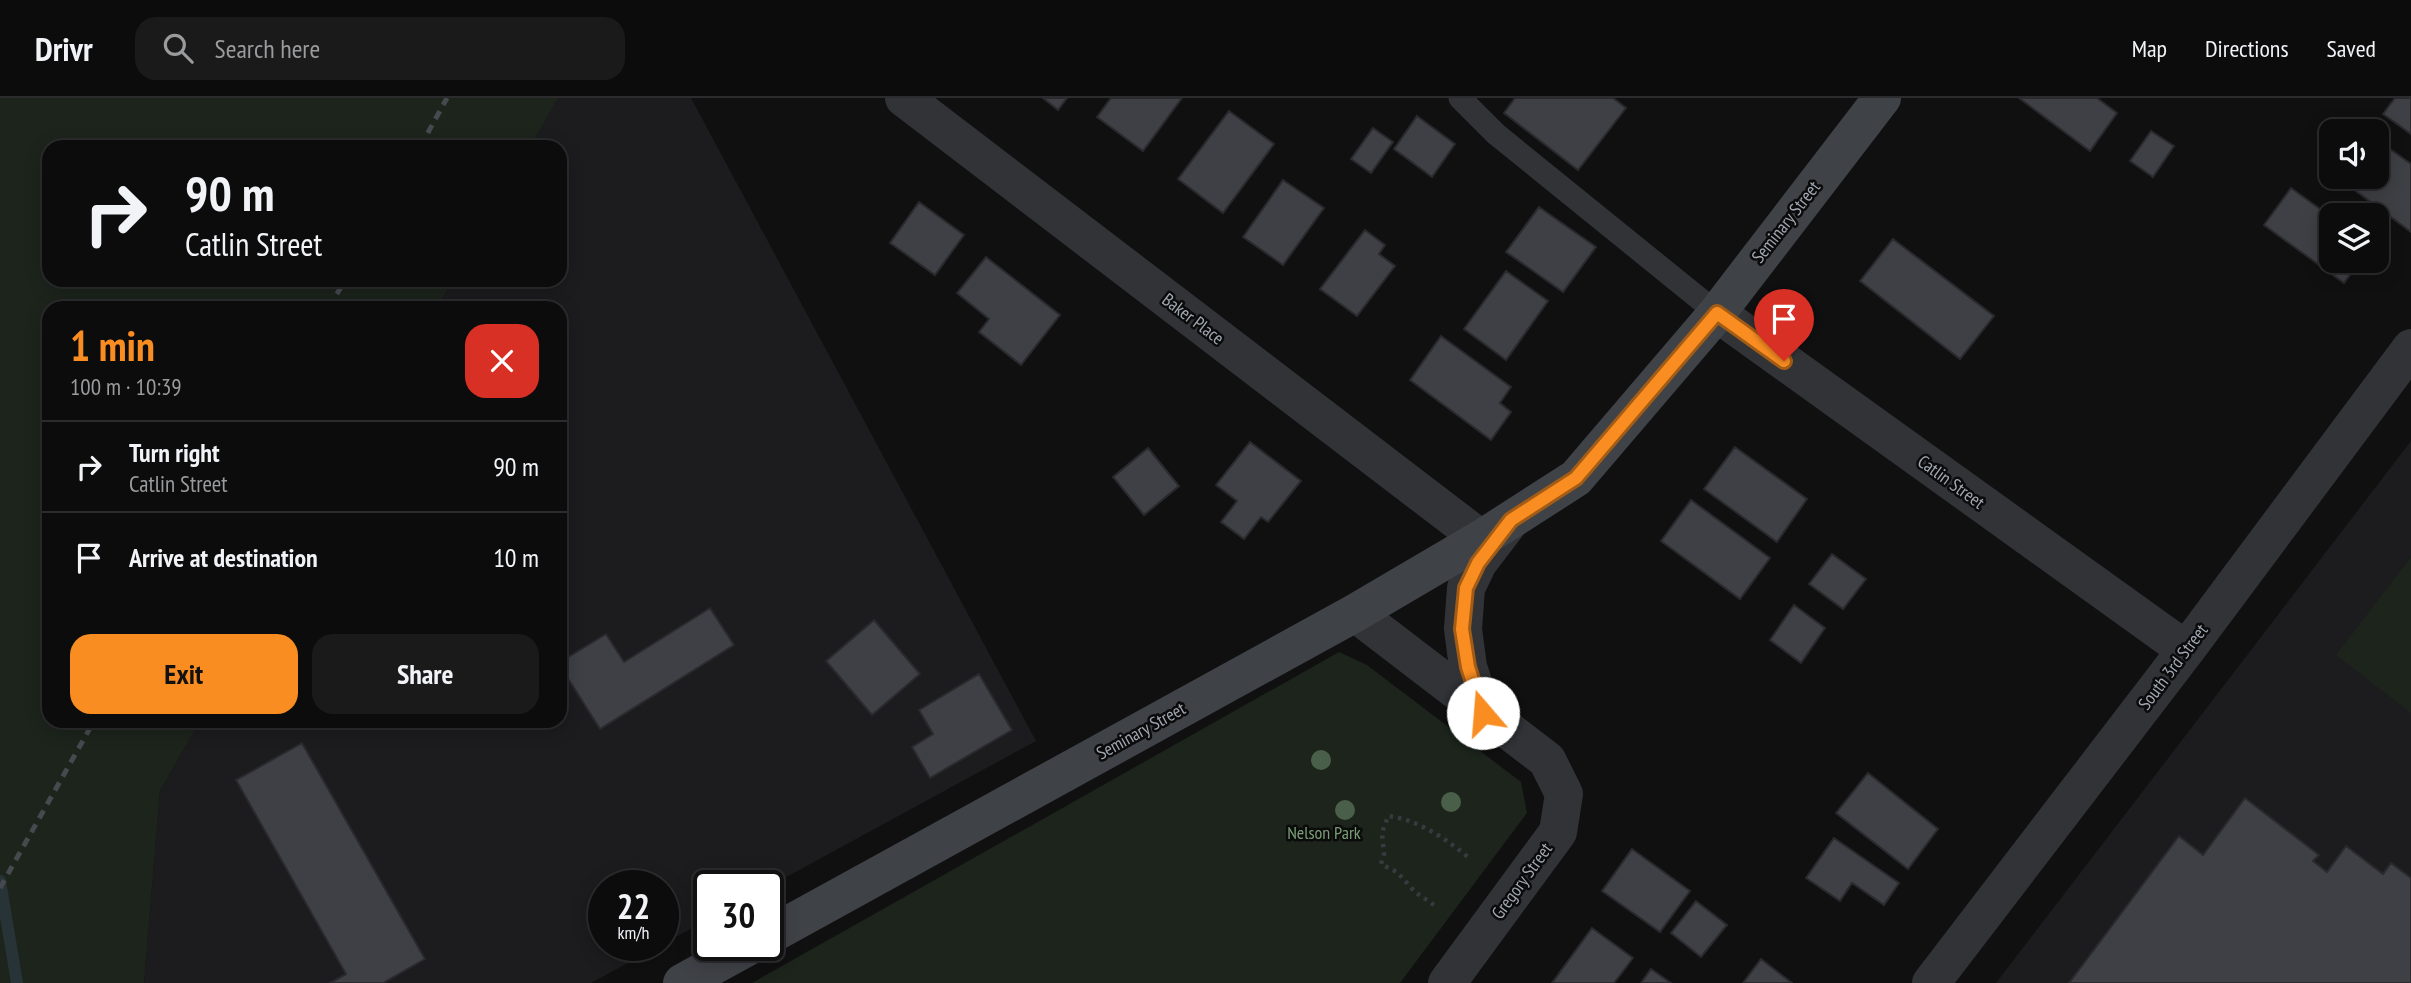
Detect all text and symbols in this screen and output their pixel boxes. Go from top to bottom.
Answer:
search box [135,17,625,80]
text: Drivr [35,27,93,70]
icon: search [159,29,197,67]
text: Search here [215,32,320,65]
text: Map [2132,33,2167,64]
text: Directions [2205,33,2289,64]
text: Saved [2327,33,2376,64]
map controls [2319,119,2389,273]
button: sound [2319,119,2389,189]
text: 90 m [185,161,274,225]
icon: right [70,168,161,259]
street label: Seminary Street [1746,176,1825,267]
button: layers [2319,203,2389,273]
text: Catlin Street [185,223,322,265]
street label: Baker Place [1158,288,1229,349]
pin [1754,289,1814,361]
icon: arrive [1765,300,1803,338]
text: 1 min [70,318,155,373]
button: close [465,324,539,398]
text: 100 m · 10:39 [70,372,182,401]
text: Turn right [129,436,220,469]
icon: right [70,448,108,486]
text: 90 m [493,450,539,483]
street label: Catlin Street [1913,450,1989,514]
text: Catlin Street [129,469,228,498]
icon: arrive [70,539,108,577]
text: Arrive at destination [129,541,318,574]
text: 10 m [493,541,539,574]
street label: South 3rd Street [2133,619,2212,714]
button: Exit [70,634,298,714]
button: Share [312,634,539,714]
position arrow [1446,676,1520,750]
street label: Seminary Street [1092,697,1189,764]
park label: Nelson Park [1287,821,1361,844]
street label: Gregory Street [1486,838,1557,923]
speed limit sign: 30 [693,870,784,961]
text: 22 [617,883,650,929]
text: km/h [618,921,649,944]

